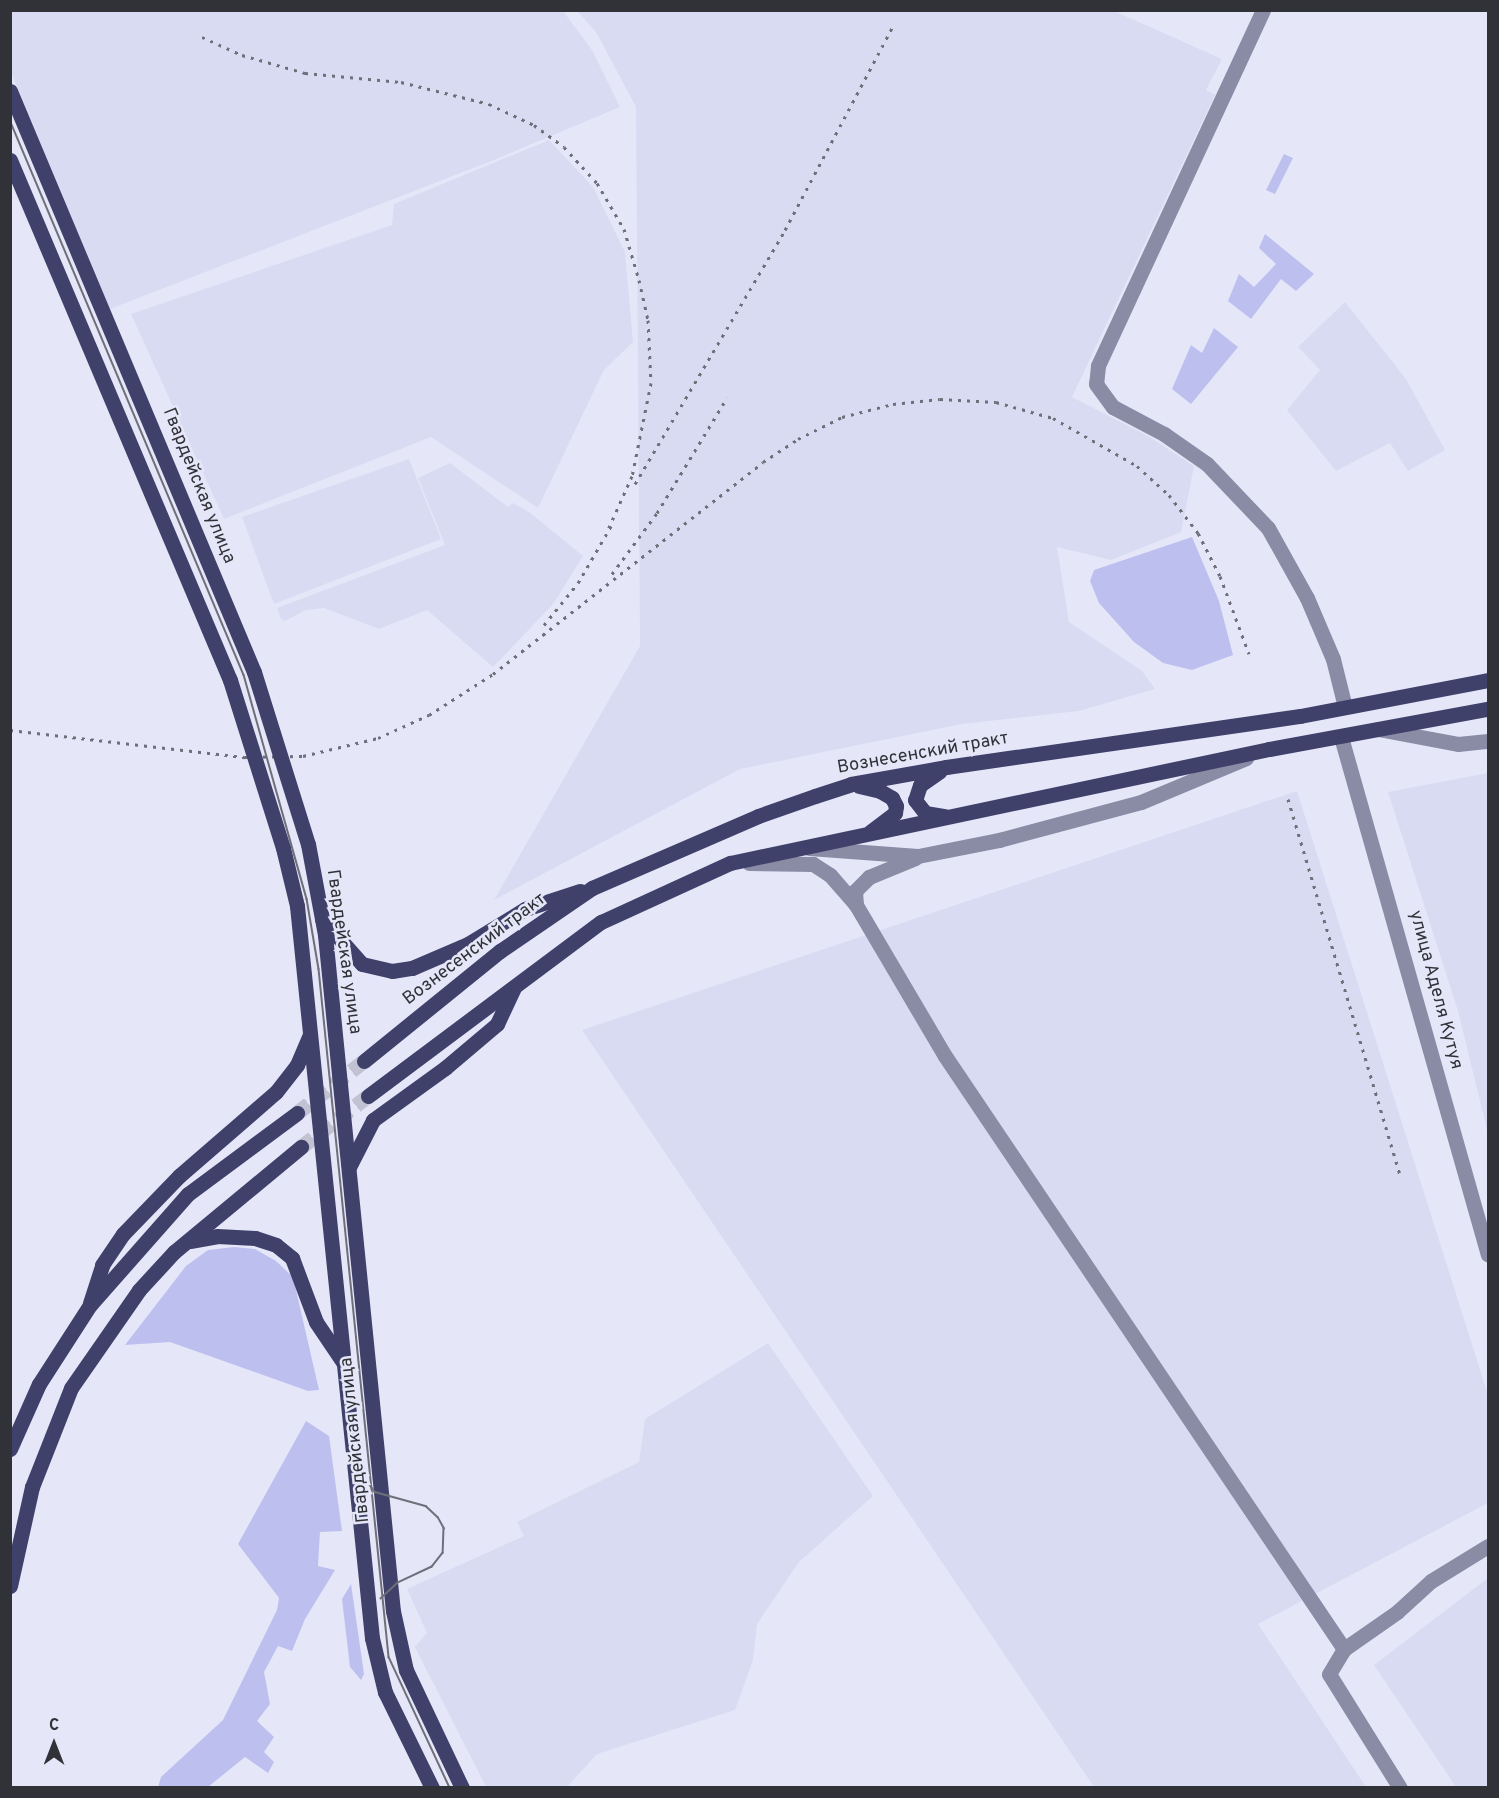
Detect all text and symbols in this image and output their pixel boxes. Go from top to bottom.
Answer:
street label: Гвардейская улица [157,405,239,567]
street label: Вознесенский тракт [836,728,1010,780]
street label: Гвардейская улица [321,868,365,1036]
street label: Вознесенский тракт [399,889,551,1011]
street label: улица Аделя Кутуя [1403,908,1467,1072]
street label: Гвардейская улица [337,1356,375,1524]
north arrow [24,1714,84,1774]
text: С [49,1716,59,1736]

